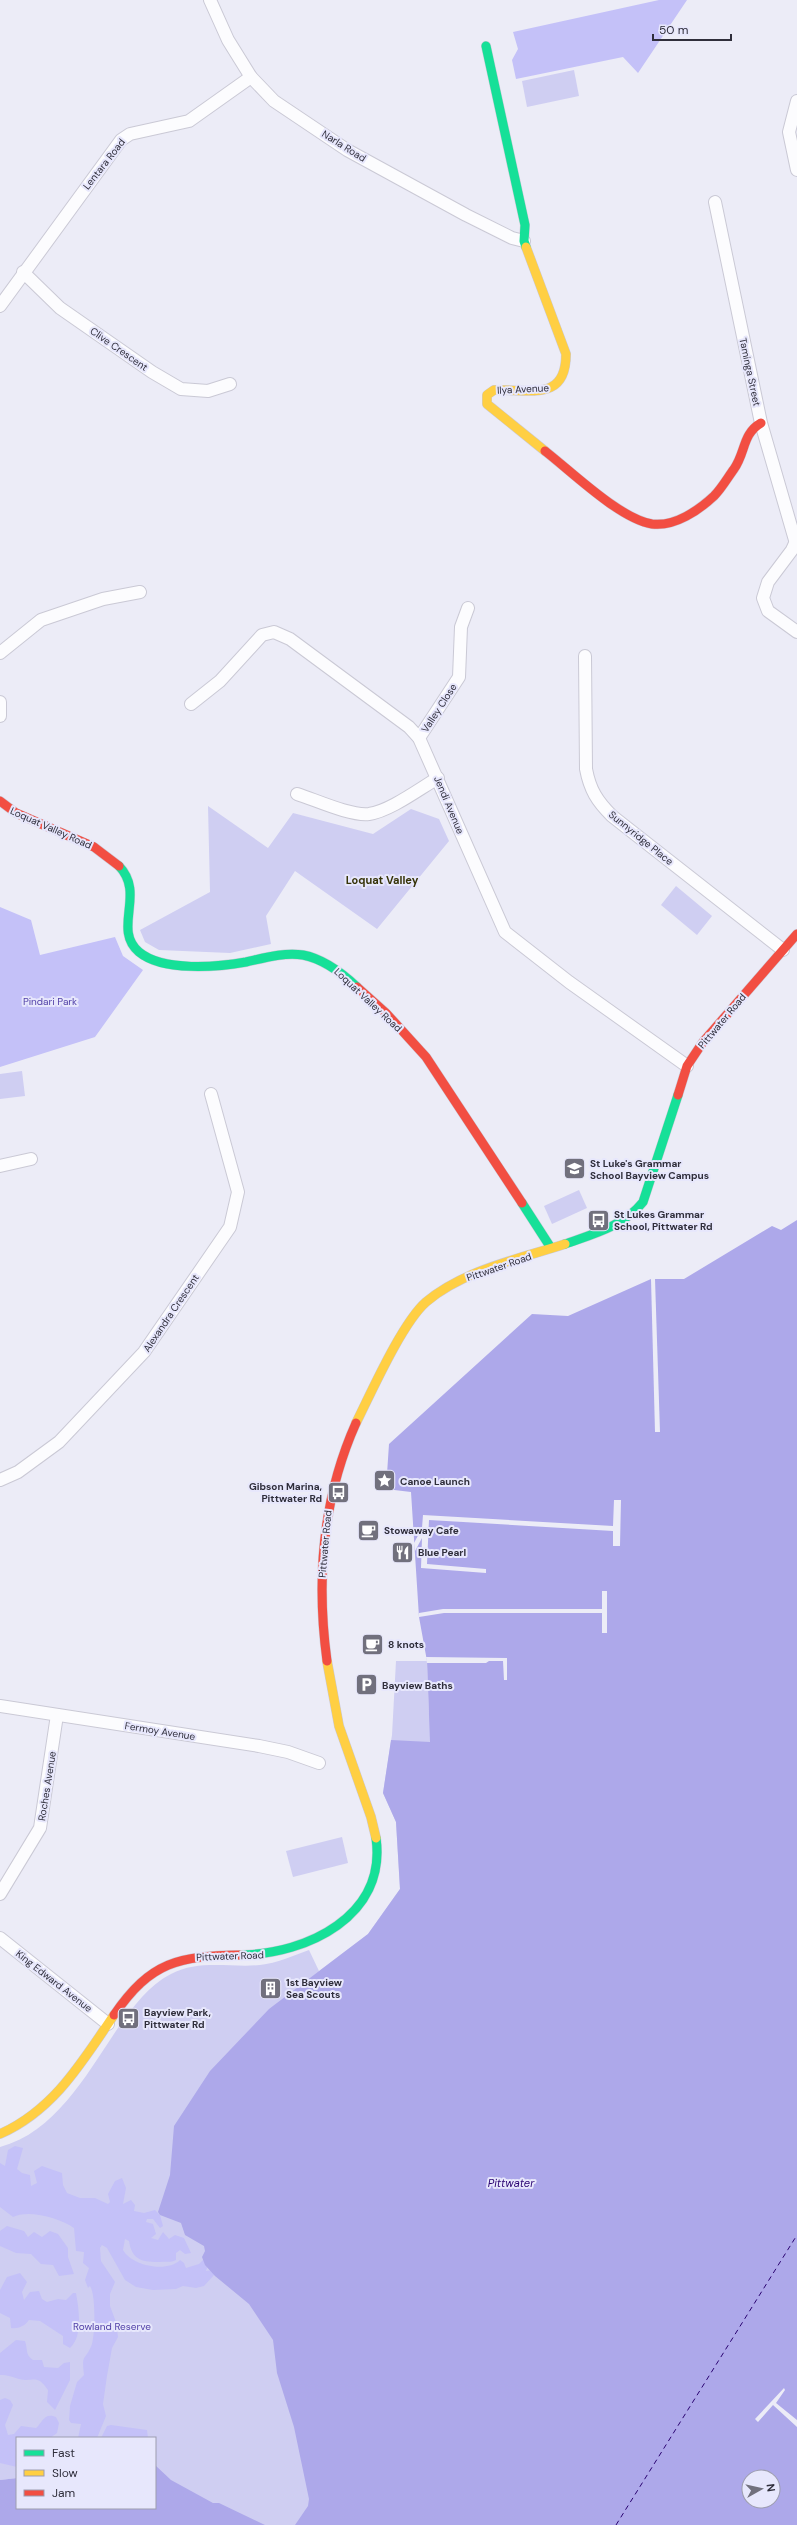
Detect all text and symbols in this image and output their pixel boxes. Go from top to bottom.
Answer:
scale bar [653,16,731,42]
text: 50 m [659,22,688,38]
street label: Narla Road [319,127,369,165]
street label: Lentara Road [80,136,128,192]
street label: Clive Crescent [88,324,150,374]
street label: Taminga Street [736,337,764,407]
street label: Ilya Avenue [497,381,550,397]
street label: Valley Close [418,681,460,735]
street label: Jendi Avenue [431,774,467,836]
street label: Loquat Valley Road [8,804,94,852]
street label: Sunnyridge Place [606,808,676,868]
district label: Loquat Valley [346,873,419,887]
street label: Loquat Valley Road [331,965,405,1035]
street label: Pittwater Road [695,991,749,1051]
park label: Pindari Park [23,995,77,1008]
school or university icon: St Luke's Grammar School Bayview Campus [561,1156,587,1182]
place label: St Luke's Grammar School Bayview Campus [590,1157,709,1182]
bus stop icon: St Lukes Grammar School, Pittwater Rd [586,1207,612,1233]
place label: St Lukes Grammar School, Pittwater Rd [614,1208,712,1233]
street label: Pittwater Road [465,1250,533,1284]
street label: Alexandra Crescent [140,1272,202,1354]
place icon: Canoe Launch [372,1468,398,1494]
place label: Canoe Launch [400,1475,470,1488]
bus stop icon: Gibson Marina, Pittwater Rd [325,1479,351,1505]
place label: Gibson Marina, Pittwater Rd [249,1480,323,1505]
street label: Pittwater Road [316,1510,334,1578]
cafe icon: Stowaway Cafe [355,1517,381,1543]
place label: Stowaway Cafe [384,1524,459,1537]
restaurant icon: Blue Pearl [390,1539,416,1565]
place label: Blue Pearl [418,1546,466,1559]
cafe icon: 8 knots [360,1631,386,1657]
place label: 8 knots [388,1638,424,1651]
parking icon: Bayview Baths [354,1672,380,1698]
place label: Bayview Baths [382,1679,453,1692]
street label: Fermoy Avenue [124,1719,196,1743]
street label: Roches Avenue [35,1750,59,1822]
street label: King Edward Avenue [13,1947,95,2015]
street label: Pittwater Road [196,1948,264,1964]
building icon: 1st Bayview Sea Scouts [257,1975,283,2001]
place label: 1st Bayview Sea Scouts [286,1976,343,2001]
bus stop icon: Bayview Park, Pittwater Rd [116,2005,142,2031]
place label: Bayview Park, Pittwater Rd [144,2006,211,2031]
water label: Pittwater [488,2176,535,2190]
park label: Rowland Reserve [73,2320,151,2333]
legend [16,2437,156,2509]
text: Fast [52,2445,75,2461]
text: Slow [52,2465,78,2481]
north arrow [741,2469,781,2509]
text: N [763,2483,778,2493]
text: Jam [52,2485,75,2501]

